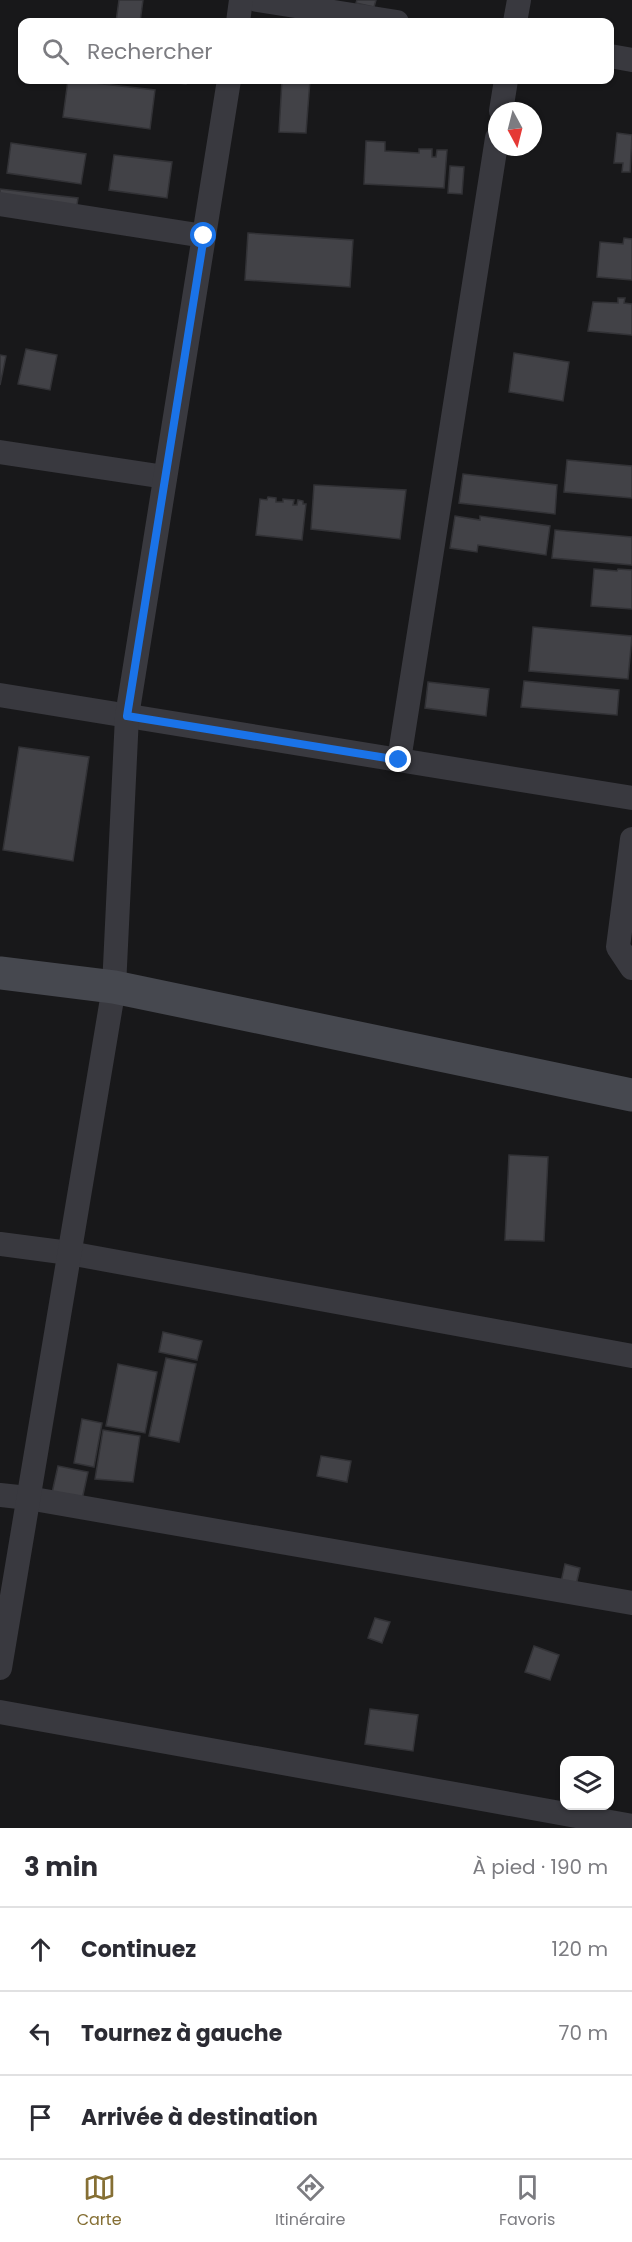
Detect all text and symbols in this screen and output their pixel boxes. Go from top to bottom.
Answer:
search box [18,18,614,84]
icon: search [39,35,72,68]
text: Rechercher [87,36,213,67]
north arrow [488,102,542,156]
route start [190,222,216,248]
route end [385,746,411,772]
map controls [560,1756,614,1810]
button: layers [560,1756,614,1810]
text: 3 min [24,1849,98,1885]
text: À pied · 190 m [472,1853,608,1881]
icon: ahead [24,1933,57,1966]
text: Continuez [81,1934,196,1965]
text: 120 m [552,1935,608,1963]
icon: left [24,2017,57,2050]
text: Tournez à gauche [81,2018,282,2049]
text: 70 m [559,2019,608,2047]
icon: arrive [24,2101,57,2134]
text: Arrivée à destination [81,2102,318,2133]
tab: Carte [77,2171,122,2232]
tab: Itinéraire [275,2171,345,2232]
tab: Favoris [499,2171,555,2232]

